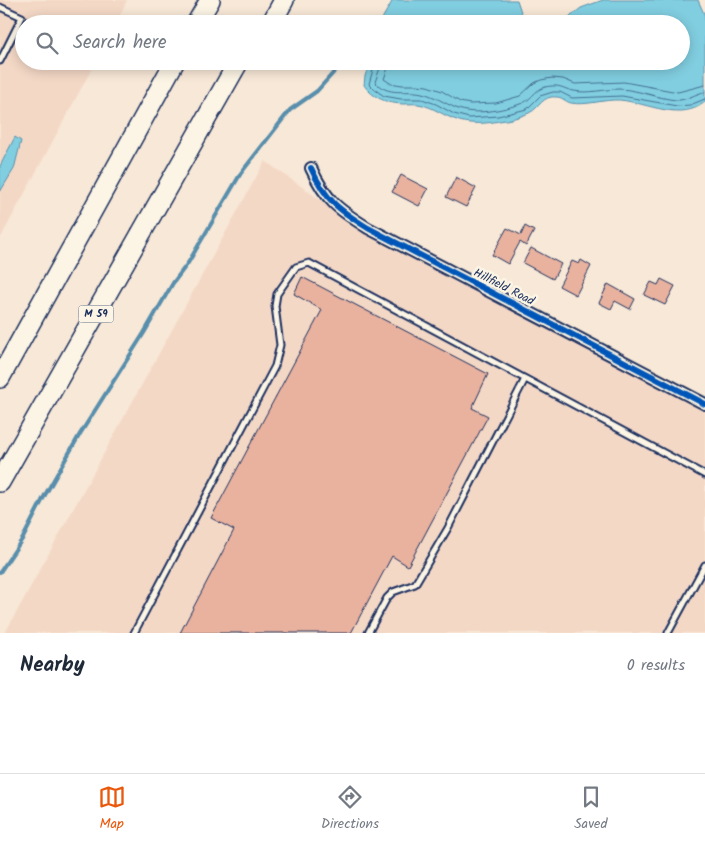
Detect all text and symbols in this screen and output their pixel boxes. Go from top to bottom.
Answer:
search box [15,15,690,70]
text: Search here [73,28,167,58]
icon: search [33,29,61,57]
street label: Hillfield Road [470,263,539,311]
road number: M 59 [78,306,114,322]
text: Nearby [20,649,85,682]
text: 0 results [627,653,685,678]
tab: Map [98,783,126,835]
tab: Directions [321,783,379,835]
tab: Saved [574,783,607,835]

